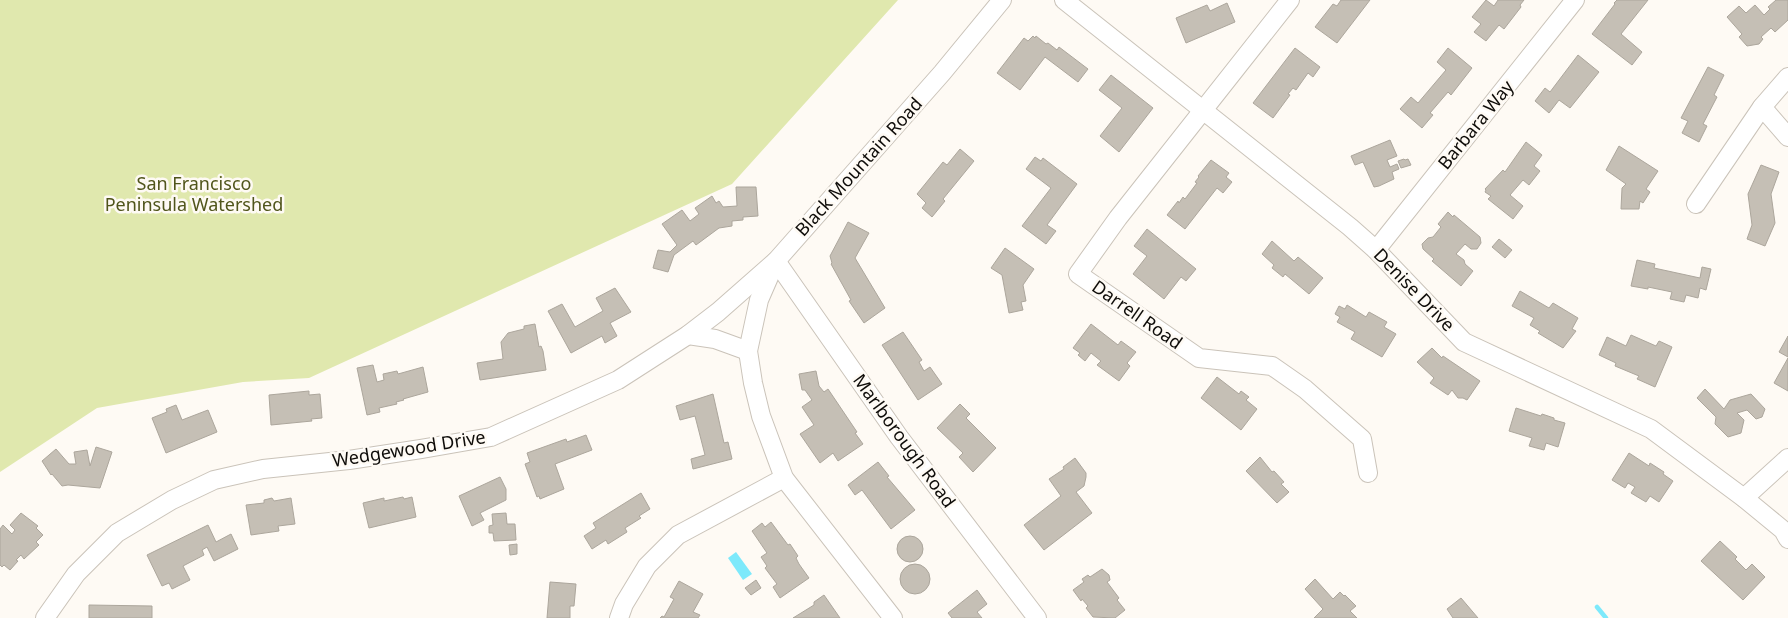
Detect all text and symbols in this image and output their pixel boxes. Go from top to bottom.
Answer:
street label: Barbara Way [1432,74,1519,174]
street label: Black Mountain Road [789,92,927,241]
park label: San Francisco Peninsula Watershed [105,171,283,216]
street label: Denise Drive [1369,242,1461,336]
street label: Darrell Road [1088,274,1188,354]
street label: Marlborough Road [848,369,961,512]
street label: Wedgewood Drive [331,424,487,472]

